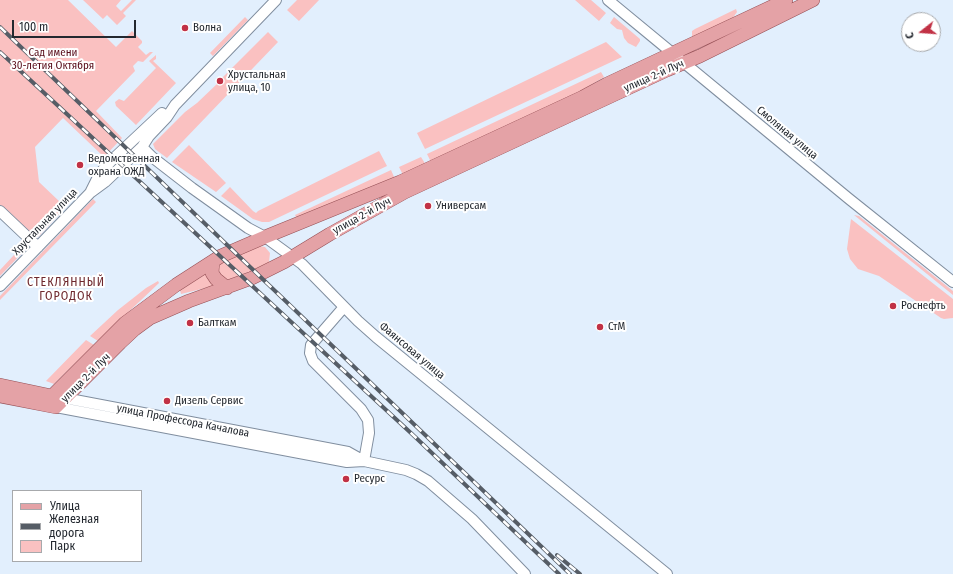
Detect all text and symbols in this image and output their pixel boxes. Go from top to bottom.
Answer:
scale bar [14,12,138,38]
north arrow [901,12,941,52]
text: 100 m [19,20,48,34]
place label: Волна [193,21,222,35]
marker: Волна [180,23,190,33]
text: С [903,31,917,40]
park label: Сад имени 30-летия Октября [12,46,94,72]
street label: улица 2-й Луч [622,57,686,95]
place label: Хрустальная улица, 10 [228,68,286,94]
marker: Хрустальная улица, 10 [215,76,225,86]
street label: Смоляная улица [754,104,820,162]
place label: Ведомственная охрана ОЖД [88,152,160,178]
marker: Ведомственная охрана ОЖД [75,160,85,170]
street label: Хрустальная улица [10,186,80,258]
street label: улица 2-й Луч [331,195,393,237]
place label: Универсам [436,199,486,213]
marker: Универсам [423,201,433,211]
district label: СТЕКЛЯННЫЙ ГОРОДОК [27,276,105,304]
place label: Роснефть [901,299,946,313]
marker: Роснефть [888,301,898,311]
place label: Балткам [198,316,236,330]
marker: Балткам [185,318,195,328]
street label: Фаянсовая улица [377,320,447,382]
place label: СтМ [608,320,625,334]
marker: СтМ [595,322,605,332]
street label: улица 2-й Луч [59,351,113,405]
place label: Дизель Сервис [175,394,243,408]
marker: Дизель Сервис [162,396,172,406]
street label: улица Профессора Качалова [116,402,250,440]
place label: Ресурс [354,472,385,486]
marker: Ресурс [341,474,351,484]
legend [12,490,142,562]
text: Улица [50,499,80,513]
text: Железная дорога [49,512,99,540]
text: Парк [50,539,75,553]

